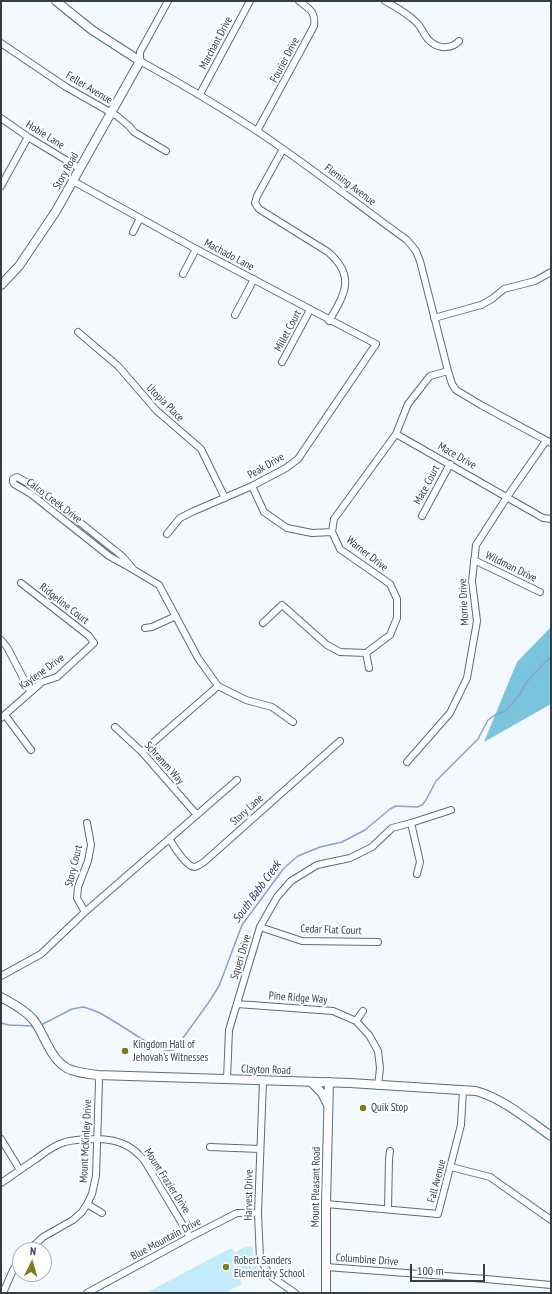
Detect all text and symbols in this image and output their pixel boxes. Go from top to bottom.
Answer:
street label: Marchant Drive [197,14,235,72]
street label: Fourier Drive [268,35,302,85]
street label: Feller Avenue [63,69,115,107]
street label: Hobie Lane [23,118,67,152]
street label: Story Road [50,150,82,192]
street label: Fleming Avenue [322,161,378,209]
street label: Machado Lane [202,236,256,274]
street label: Millet Court [272,308,304,354]
street label: Utopia Place [144,382,186,424]
street label: Mace Drive [436,440,478,472]
street label: Peak Drive [245,450,287,482]
street label: Mace Court [411,463,443,507]
street label: Calco Creek Drive [24,476,84,526]
street label: Warner Drive [344,534,390,574]
street label: Wildman Drive [483,549,539,585]
street label: Morrie Drive [456,578,472,626]
street label: Ridgeline Court [37,581,91,627]
street label: Kaylene Drive [17,651,67,693]
street label: Schramm Way [141,739,187,787]
street label: Story Lane [228,792,266,828]
street label: Story Court [62,844,86,888]
water label: South Babb Creek [230,858,284,926]
street label: Cedar Flat Court [300,922,362,938]
street label: Squeri Drive [228,933,254,981]
street label: Pine Ridge Way [268,989,328,1007]
place label: Kingdom Hall of Jehovah’s Witnesses [133,1038,208,1064]
marker: Kingdom Hall of Jehovah’s Witnesses [120,1046,130,1056]
street label: Clayton Road [241,1063,291,1077]
street label: Mount McKinley Drive [77,1099,95,1183]
place label: Quik Stop [371,1101,408,1115]
marker: Quik Stop [358,1103,368,1113]
street label: Mount Frazier Drive [141,1146,193,1216]
street label: Mount Pleasant Road [309,1147,323,1227]
street label: Fall Avenue [425,1158,449,1204]
street label: Harvest Drive [242,1169,256,1221]
street label: Blue Mountain Drive [129,1215,203,1263]
north arrow [12,1242,52,1282]
text: N [29,1244,37,1258]
street label: Columbine Drive [335,1251,399,1269]
place label: Robert Sanders Elementary School [234,1254,305,1280]
scale bar [412,1256,487,1282]
marker: Robert Sanders Elementary School [221,1262,231,1272]
text: 100 m [417,1263,444,1278]

